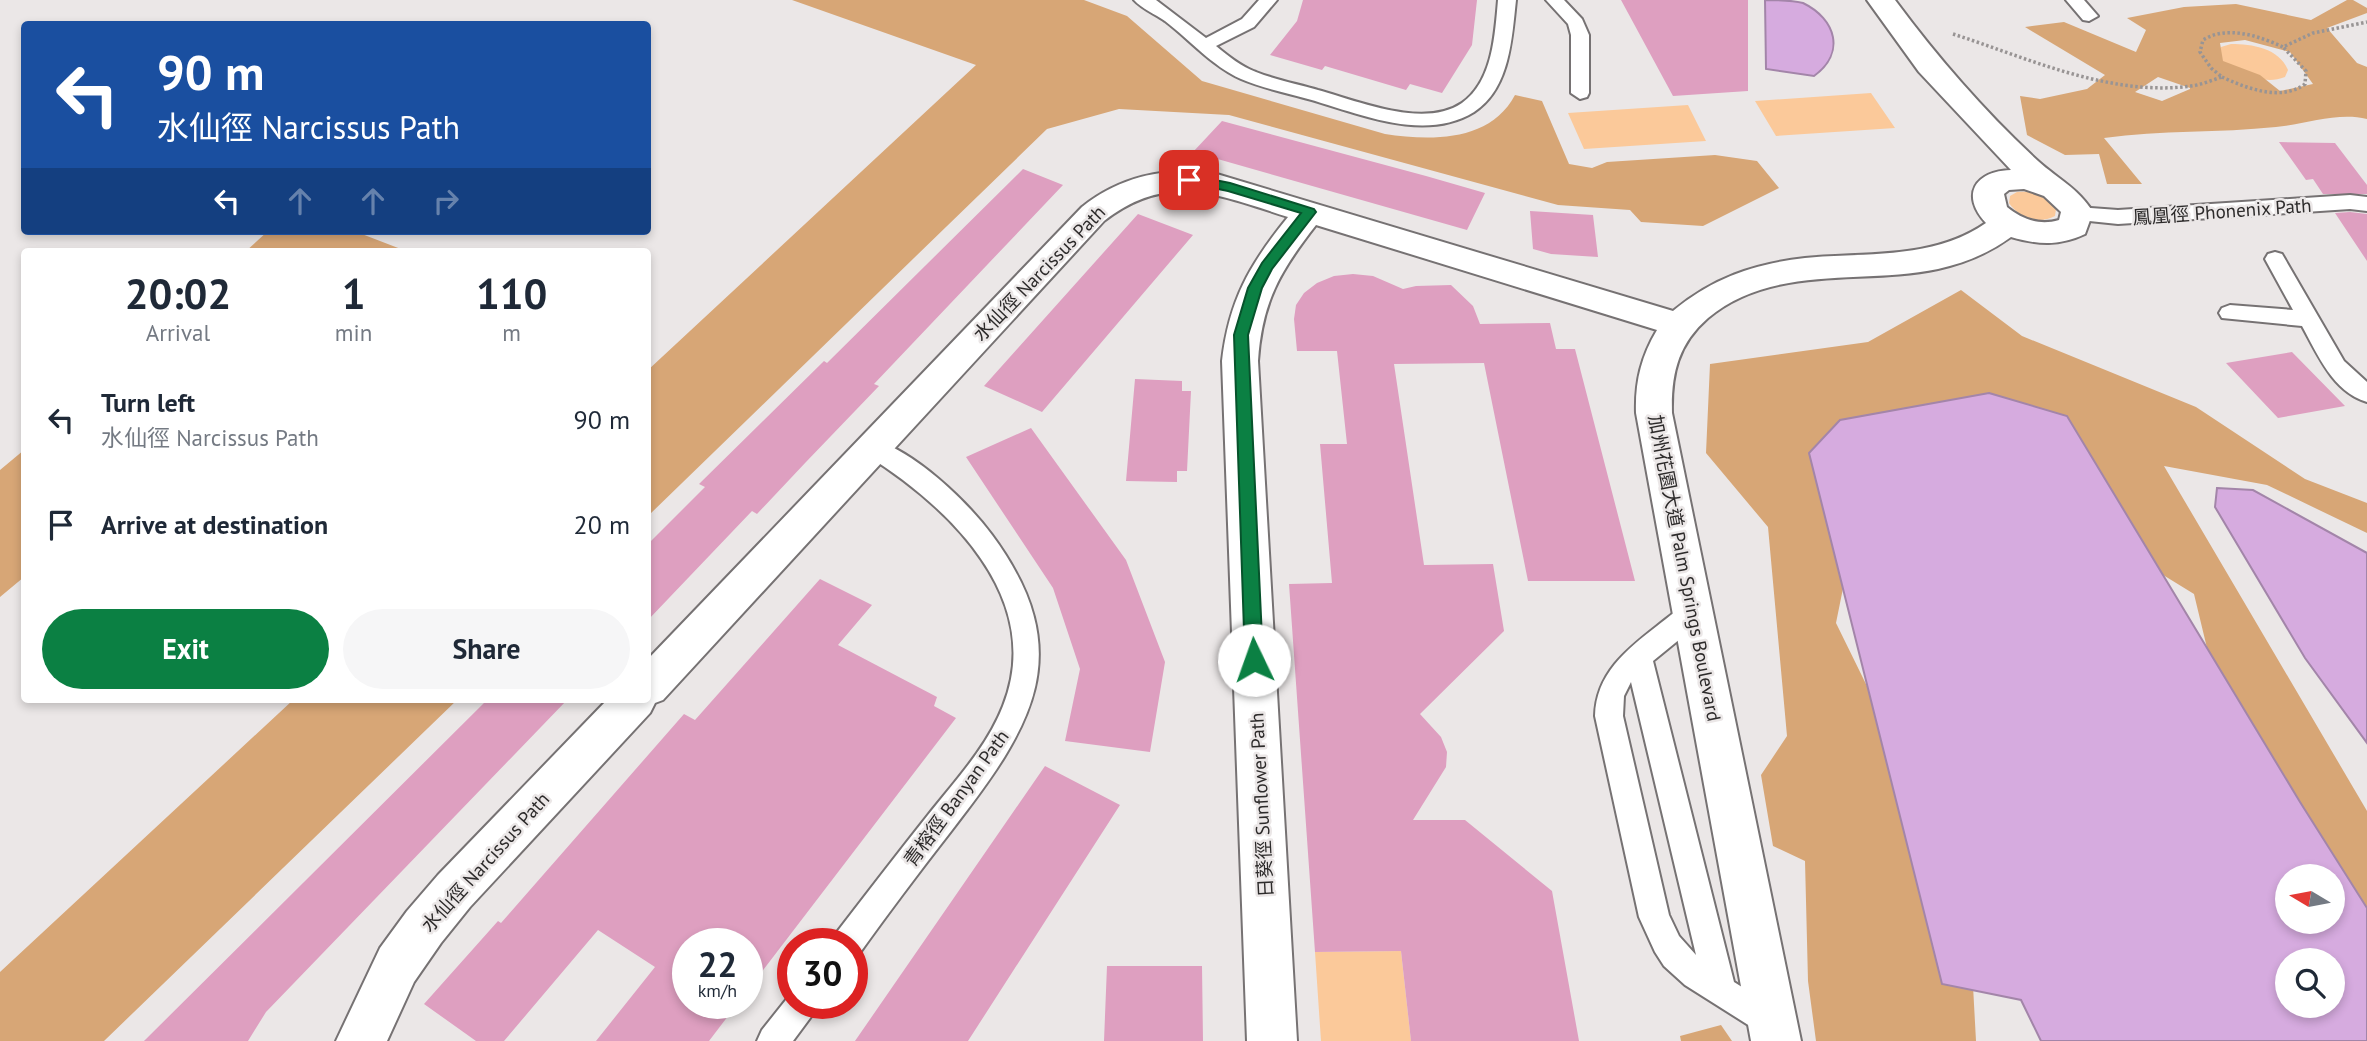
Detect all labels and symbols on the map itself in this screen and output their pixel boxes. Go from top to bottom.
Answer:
pin [1159,150,1219,210]
street label: 鳳凰徑 Phonenix Path [2132,193,2312,229]
street label: 水仙徑 Narcissus Path [968,200,1110,346]
street label: 加州花園大道 Palm Springs Boulevard [1643,413,1727,723]
position arrow [1217,623,1291,697]
street label: 日葵徑 Sunflower Path [1244,712,1278,898]
street label: 青榕徑 Banyan Path [898,725,1014,871]
street label: 水仙徑 Narcissus Path [416,787,554,937]
north arrow [2275,864,2345,934]
speed limit sign: 30 [777,928,868,1019]

